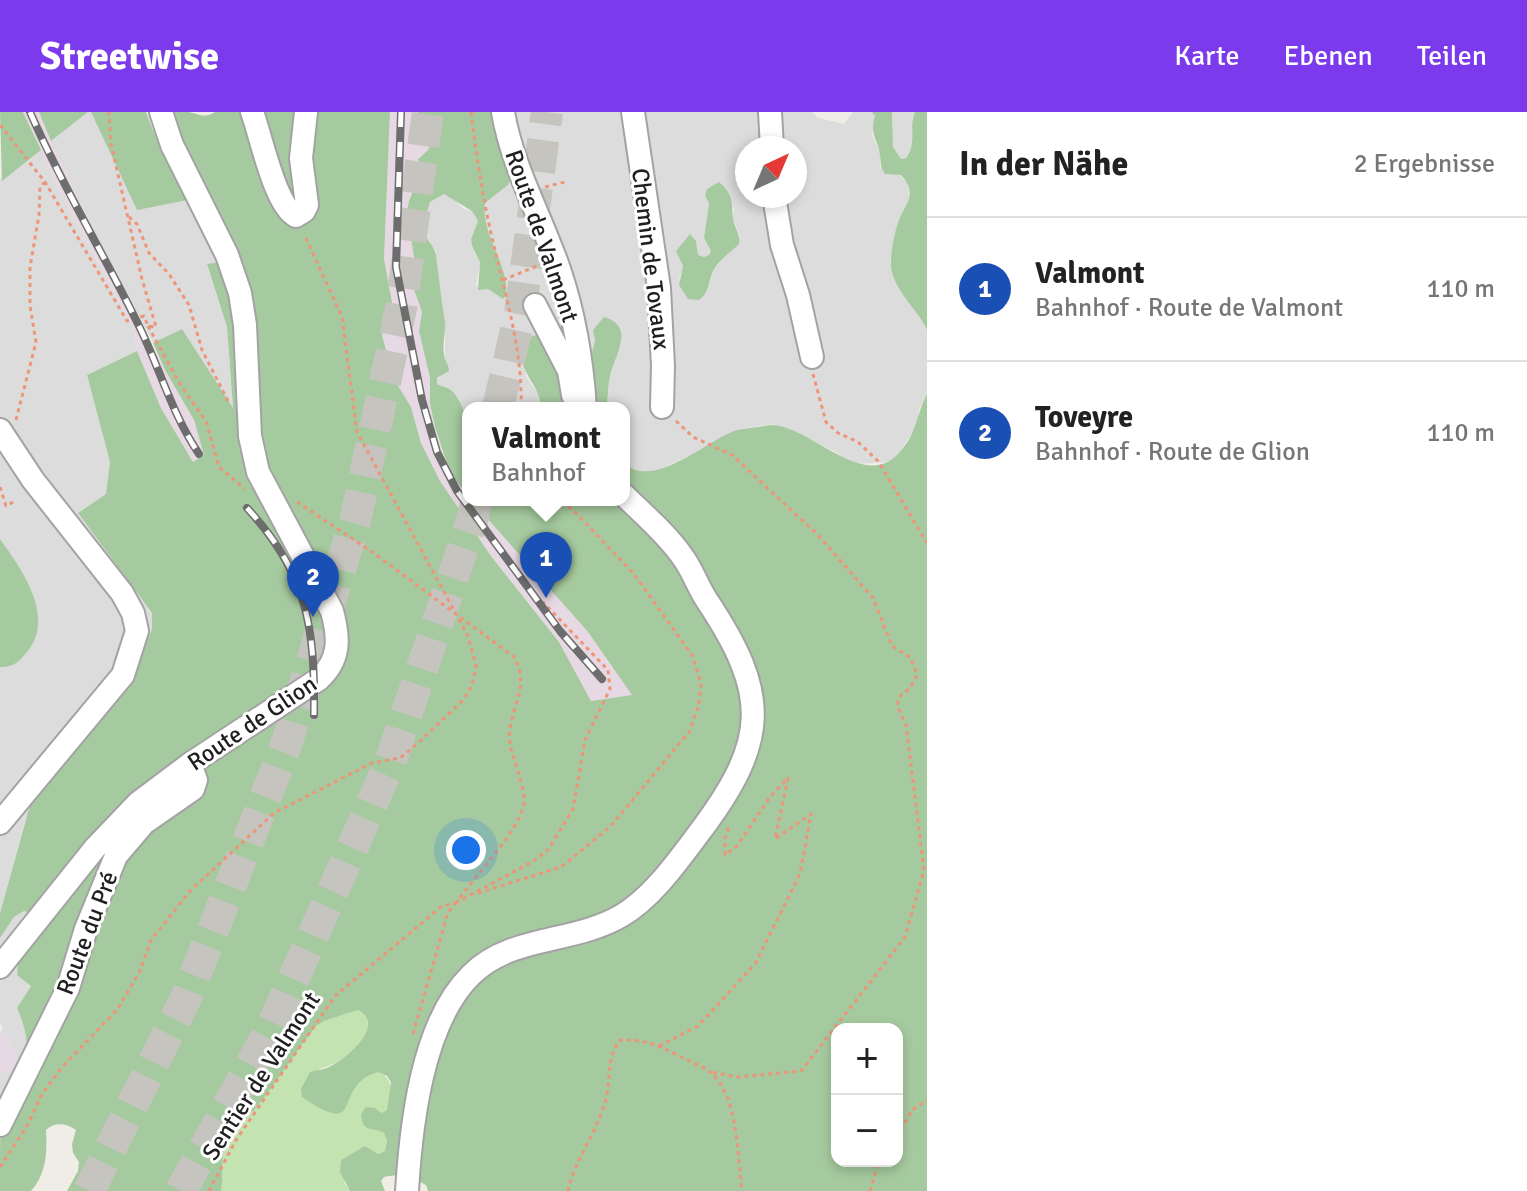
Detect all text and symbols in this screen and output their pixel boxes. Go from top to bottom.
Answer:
text: Streetwise [40,33,219,80]
text: Karte [1174,39,1240,73]
text: Ebenen [1284,39,1373,73]
text: Teilen [1417,39,1487,73]
north arrow [735,136,807,208]
text: In der Nähe [959,143,1128,185]
street label: Route de Valmont [498,146,586,326]
text: 2 Ergebnisse [1354,148,1495,180]
street label: Chemin de Tovaux [625,166,677,352]
text: Valmont [1035,255,1144,292]
text: 1 [978,273,992,305]
text: 110 m [1426,273,1495,305]
text: Bahnhof · Route de Valmont [1035,292,1343,324]
text: Toveyre [1035,399,1133,436]
popup [462,402,630,506]
text: 2 [978,417,992,449]
text: 110 m [1426,417,1495,449]
text: Valmont [491,420,601,457]
text: Bahnhof · Route de Glion [1035,436,1310,468]
text: Bahnhof [491,457,585,489]
pin: 1 [520,532,572,598]
pin: 2 [287,551,339,617]
street label: Route de Glion [182,669,322,777]
your location [446,830,486,870]
street label: Route du Pré [50,867,124,999]
street label: Sentier de Valmont [195,986,327,1166]
map controls [831,1023,903,1167]
button: + [831,1023,903,1095]
button: − [831,1095,903,1167]

